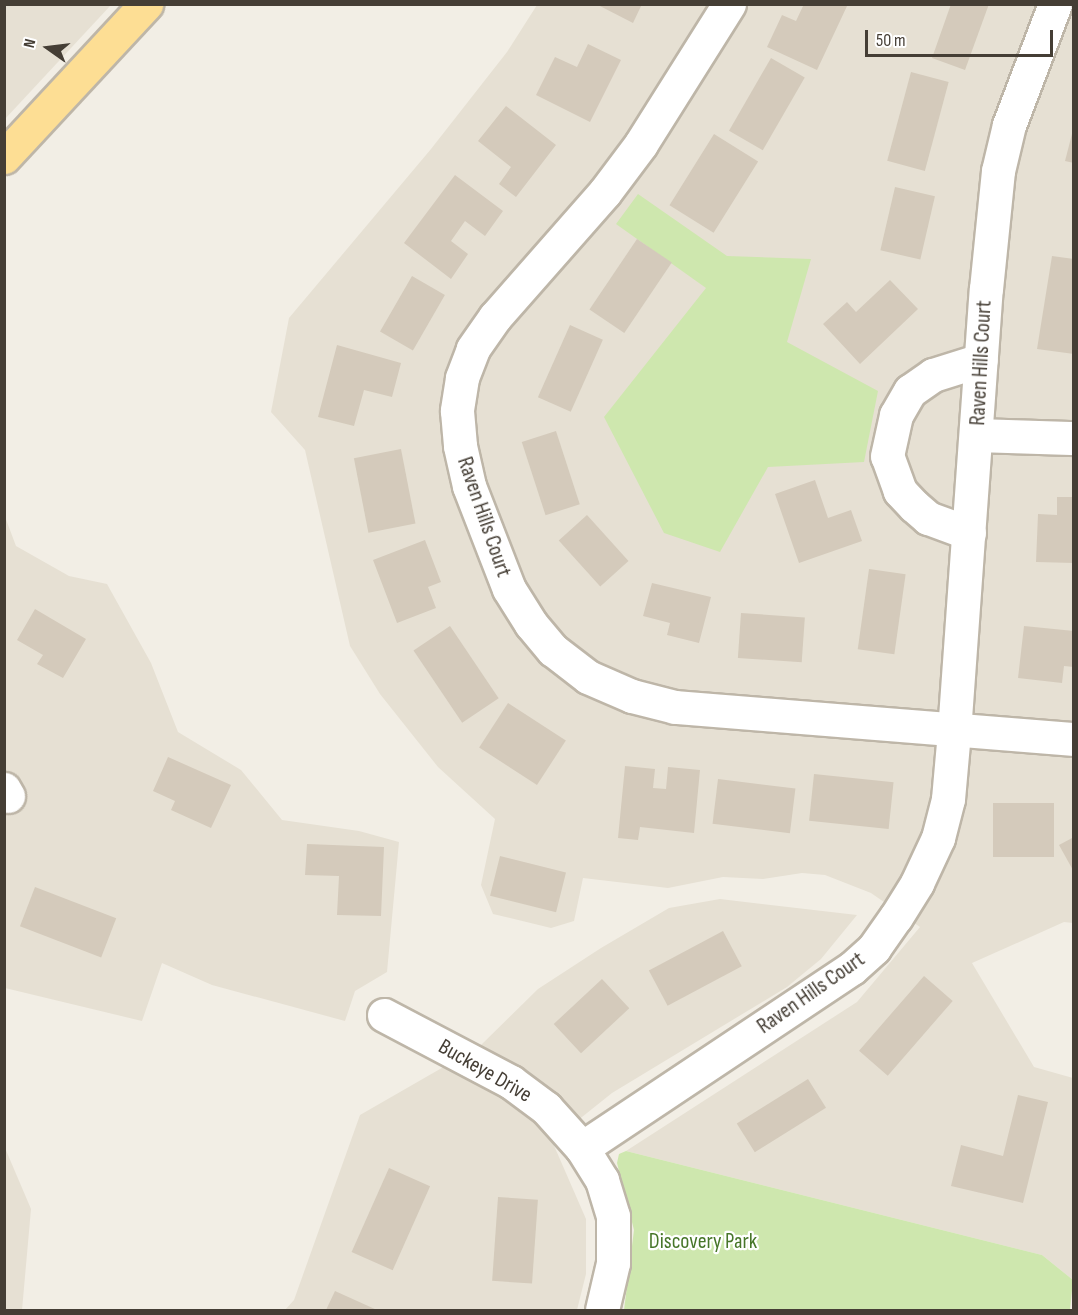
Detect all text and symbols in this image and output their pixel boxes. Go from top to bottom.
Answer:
north arrow [18,18,78,78]
scale bar [868,18,1056,56]
text: 50 m [876,30,906,51]
text: N [20,37,40,50]
street label: Raven Hills Court [965,300,997,426]
street label: Raven Hills Court [451,454,517,580]
street label: Raven Hills Court [752,946,870,1040]
street label: Buckeye Drive [434,1034,536,1108]
park label: Discovery Park [649,1229,757,1255]

